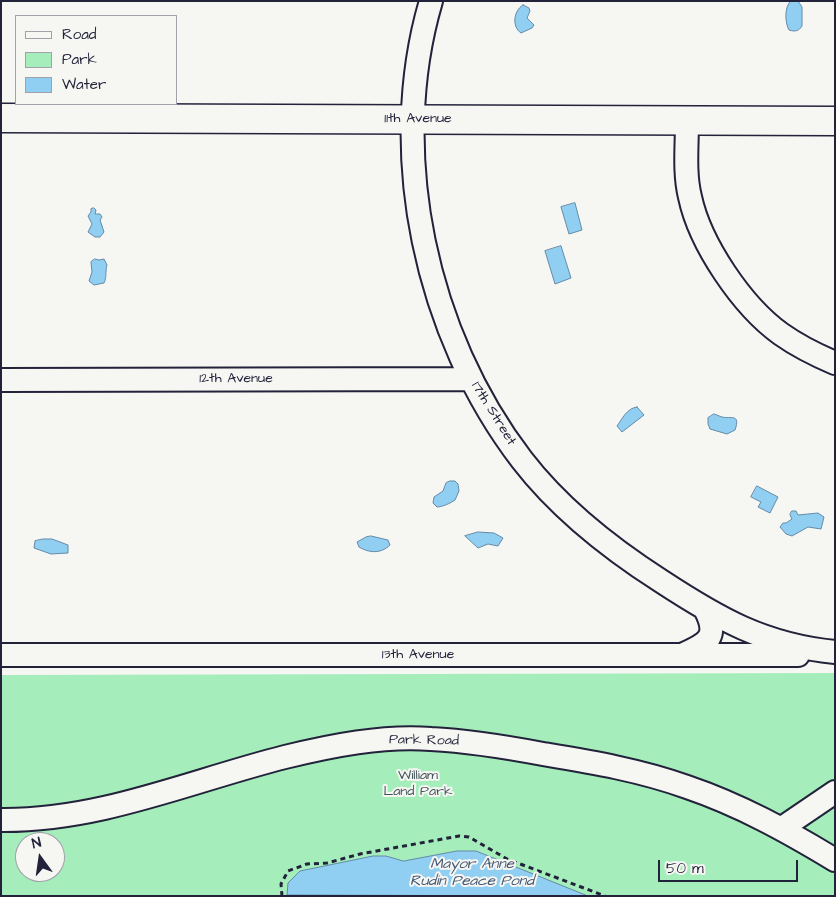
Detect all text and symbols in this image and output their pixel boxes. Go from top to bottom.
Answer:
legend [15,15,178,105]
text: Road [62,24,96,45]
text: Park [62,49,97,70]
text: Water [62,74,106,95]
street label: 11th Avenue [384,111,452,127]
street label: 12th Avenue [199,371,273,387]
street label: 17th Street [467,379,519,449]
street label: 13th Avenue [382,647,454,663]
street label: Park Road [389,732,459,750]
park label: William Land Park [384,768,452,800]
north arrow [15,832,65,882]
text: N [30,833,43,854]
scale bar [661,850,801,882]
water label: Mayor Anne Rudin Peace Pond [410,856,534,891]
text: 50 m [666,858,704,879]

